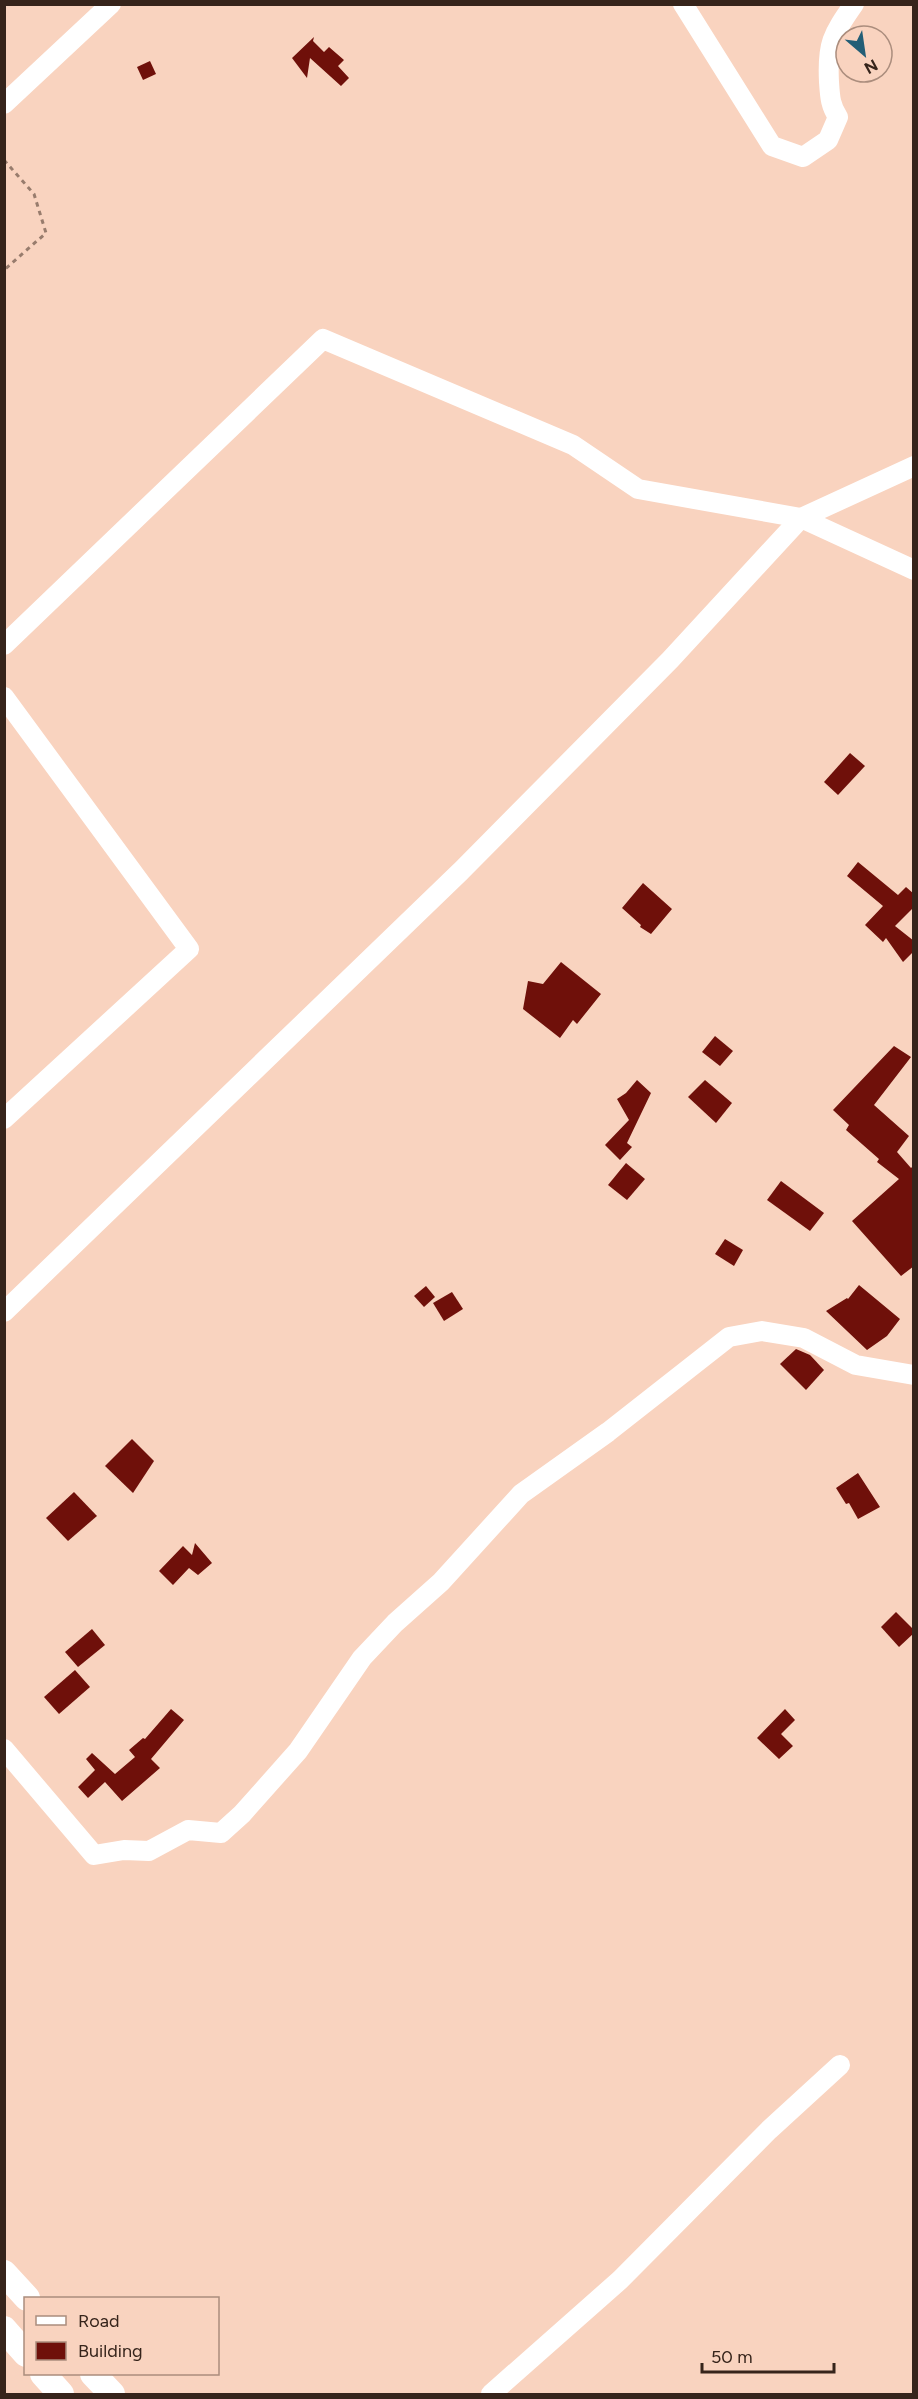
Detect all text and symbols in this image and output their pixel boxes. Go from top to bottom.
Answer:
north arrow [834,24,894,84]
text: N [861,55,881,78]
legend [24,2297,219,2375]
text: Road [78,2310,119,2332]
scale bar [702,2336,834,2374]
text: Building [78,2340,143,2362]
text: 50 m [711,2346,753,2368]

